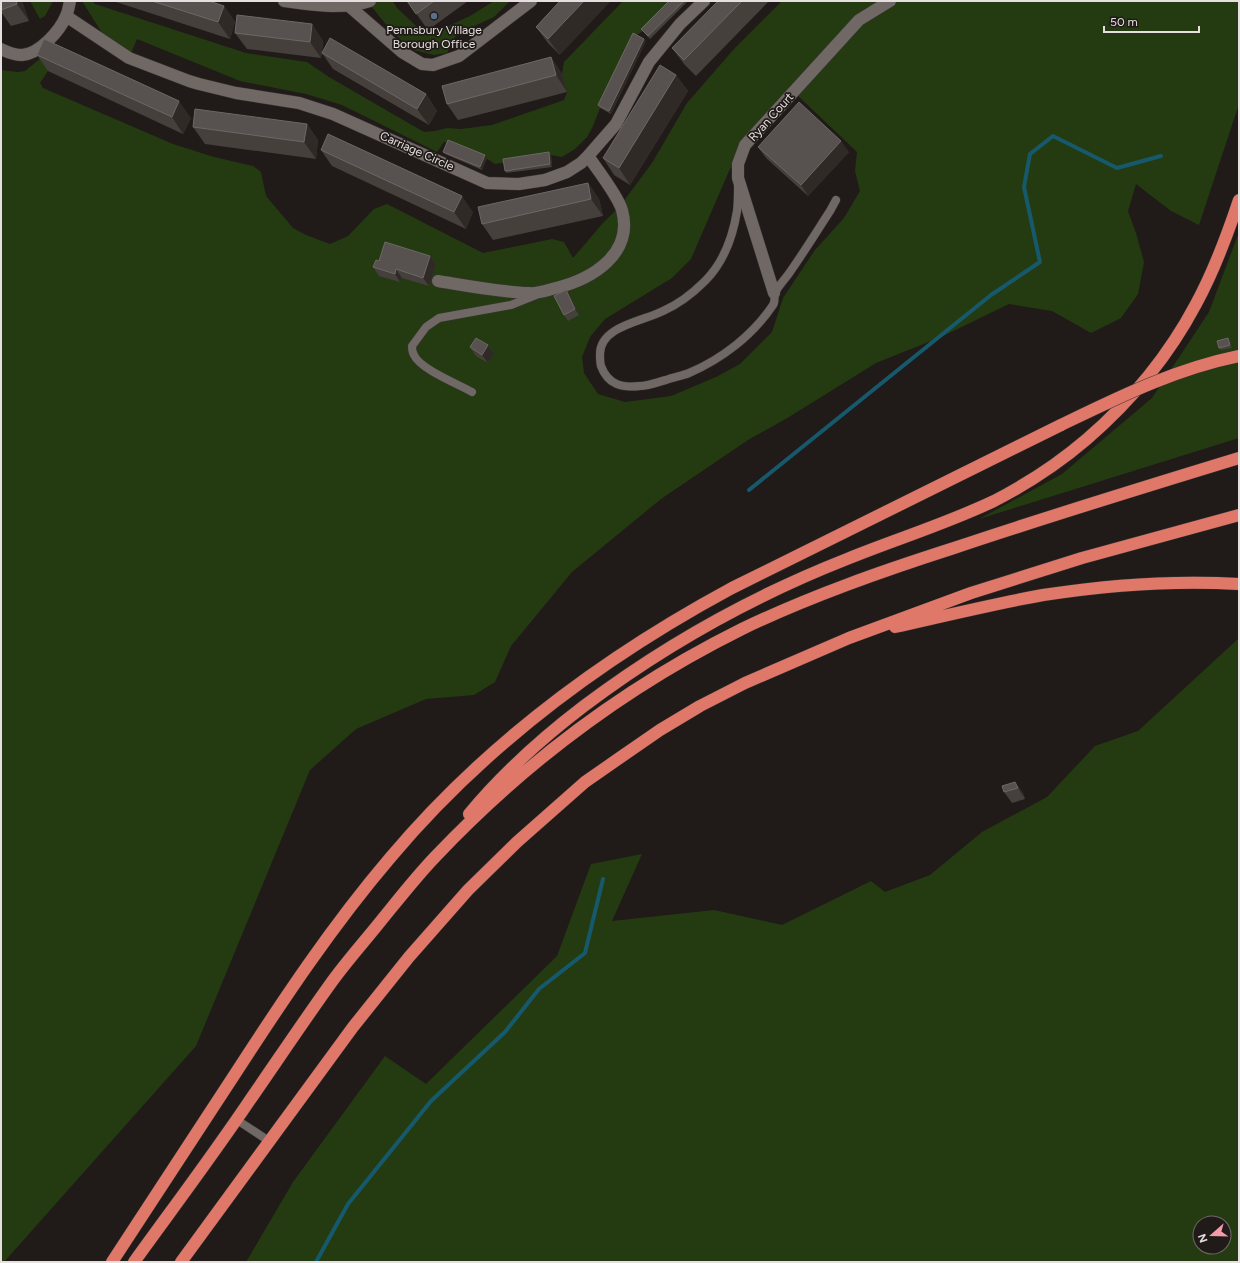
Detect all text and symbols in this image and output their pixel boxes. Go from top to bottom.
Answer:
scale bar [1104,8,1199,34]
marker: Pennsbury Village Borough Office [429,11,439,21]
text: 50 m [1110,15,1138,29]
place label: Pennsbury Village Borough Office [386,23,482,51]
street label: Ryan Court [746,90,797,144]
street label: Carriage Circle [378,128,457,174]
north arrow [1192,1215,1232,1255]
text: N [1196,1232,1211,1244]

